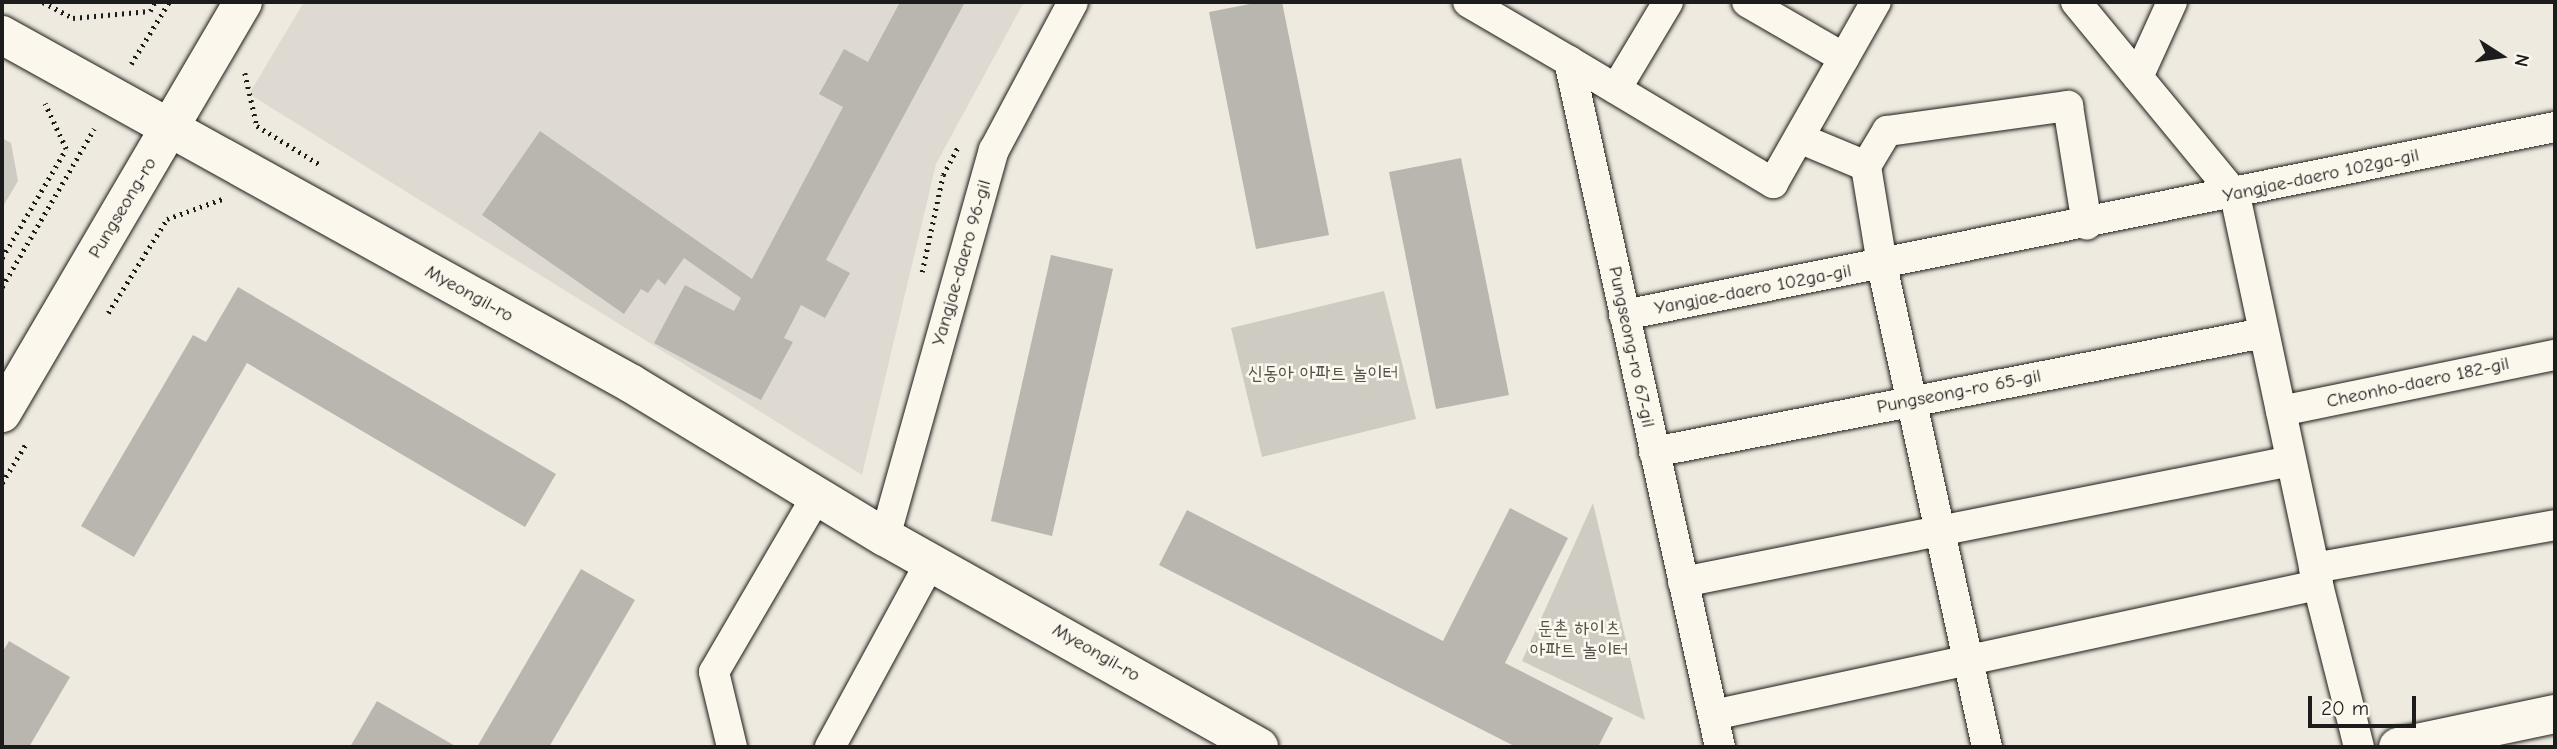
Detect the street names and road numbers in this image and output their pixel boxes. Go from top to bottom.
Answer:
street label: Yangjae-daero 102ga-gil [2221,144,2421,208]
street label: Pungseong-ro [84,153,162,263]
street label: Yangjae-daero 96-gil [927,177,997,349]
street label: Myeongil-ro [421,260,517,328]
street label: Yangjae-daero 102ga-gil [1653,260,1853,320]
street label: Pungseong-ro 67-gil [1603,264,1659,430]
street label: Cheonho-daero 182-gil [2325,352,2511,414]
street label: Pungseong-ro 65-gil [1875,365,2043,419]
street label: Myeongil-ro [1048,619,1144,687]

